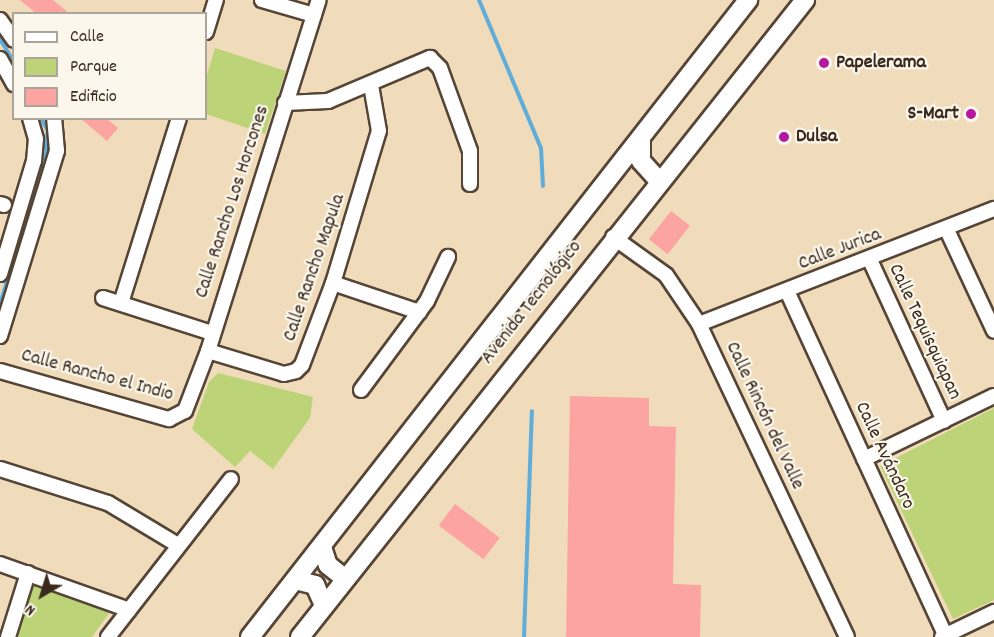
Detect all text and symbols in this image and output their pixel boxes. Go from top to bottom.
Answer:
legend [12,12,207,120]
text: Calle [70,25,104,50]
place label: Papelerama [836,51,926,75]
text: Parque [70,55,117,80]
marker: Papelerama [817,56,831,70]
text: Edificio [70,85,117,110]
place label: S-Mart [907,102,959,126]
street label: Calle Rancho Los Horcones [190,103,276,301]
marker: S-Mart [964,107,978,121]
place label: Dulsa [796,125,837,149]
marker: Dulsa [777,130,791,144]
street label: Calle Rancho Mapula [279,191,351,345]
street label: Calle Jurica [795,223,885,277]
street label: Avenida Tecnológico [476,236,588,370]
street label: Calle Tequisquiapan [882,260,966,404]
street label: Calle Rincón del Valle [719,338,809,494]
street label: Calle Rancho el Indio [18,344,176,408]
street label: Calle Avándaro [849,398,919,514]
north arrow [12,565,72,625]
text: N [20,598,41,621]

